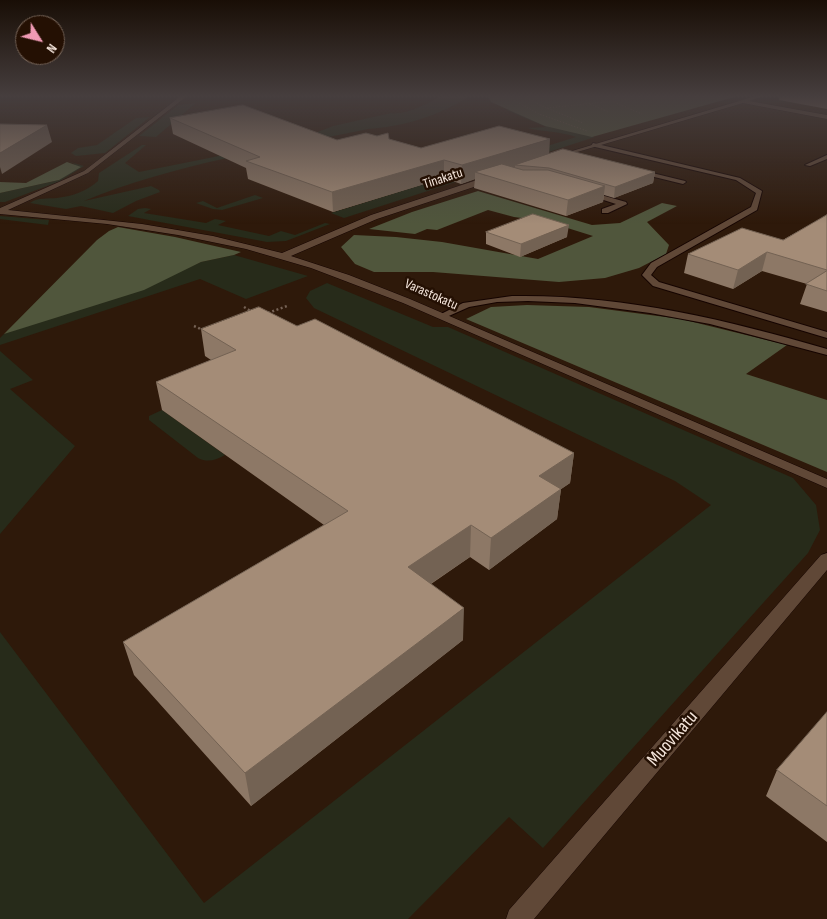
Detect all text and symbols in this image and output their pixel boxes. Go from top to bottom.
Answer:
north arrow [15,15,65,65]
text: N [43,40,61,57]
street label: Tinakatu [421,165,465,193]
street label: Varastokatu [402,276,460,314]
street label: Muovikatu [643,707,703,771]

